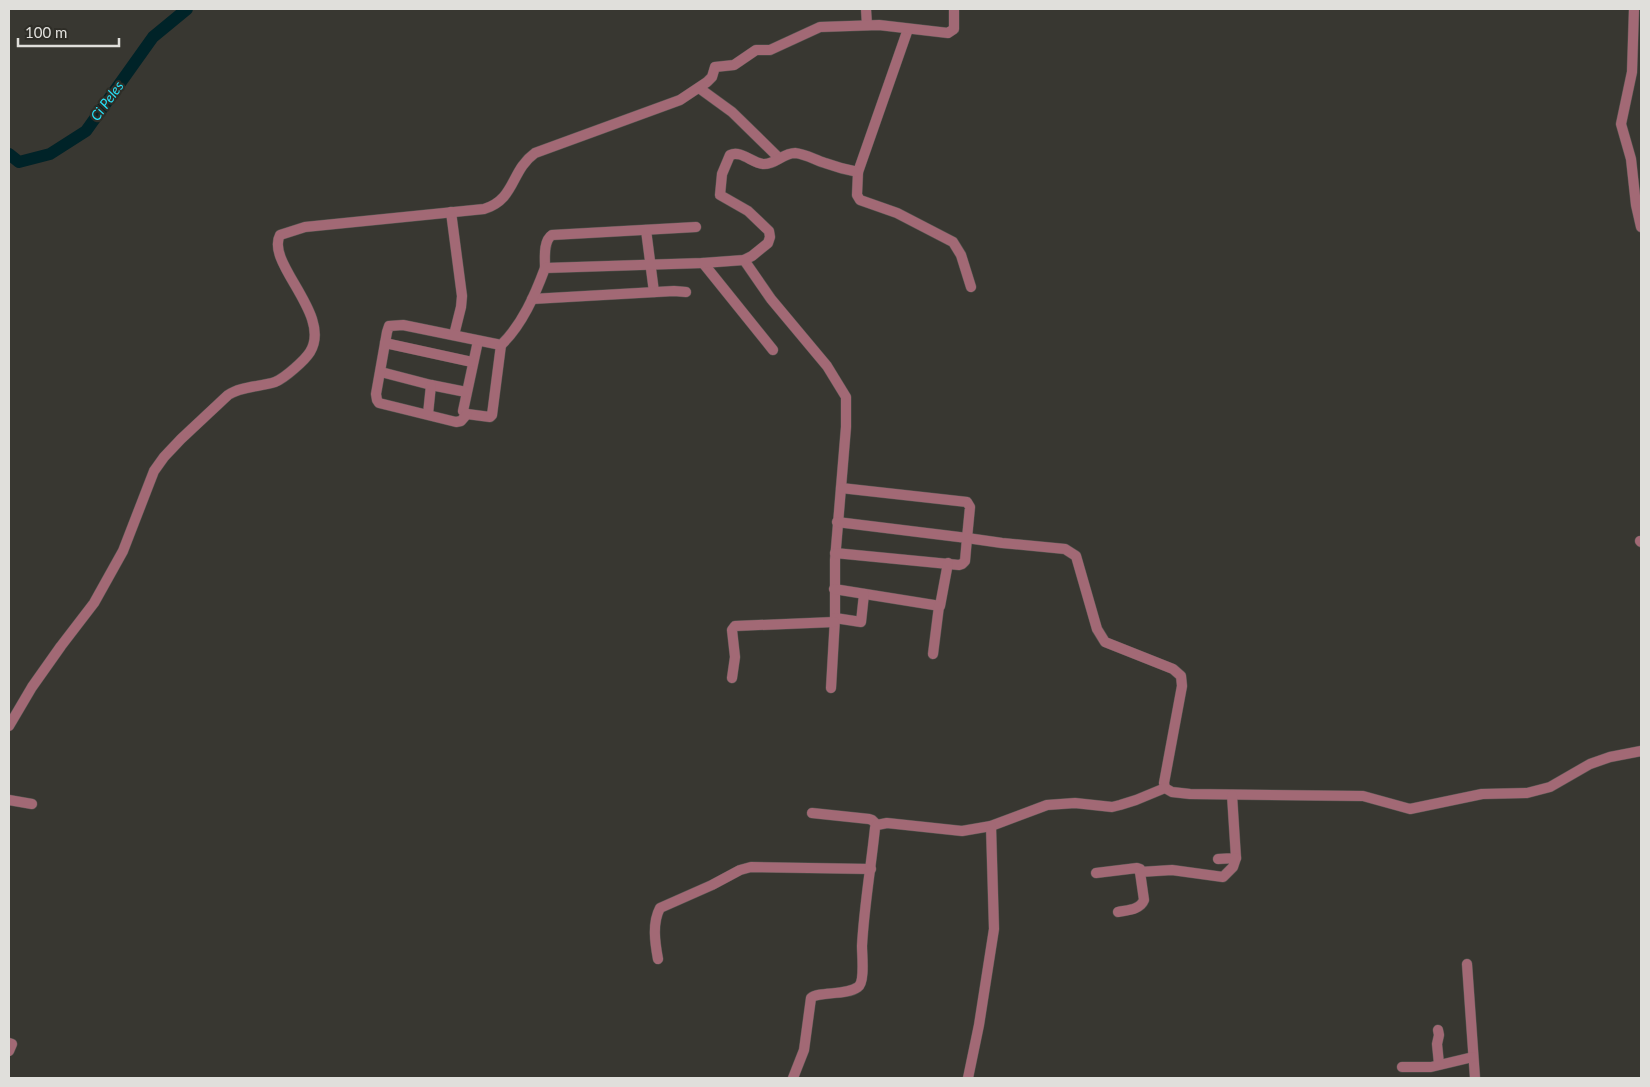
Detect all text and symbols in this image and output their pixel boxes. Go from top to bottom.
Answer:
scale bar [18,15,119,47]
text: 100 m [25,23,67,41]
water label: Ci Peles [87,77,127,124]

